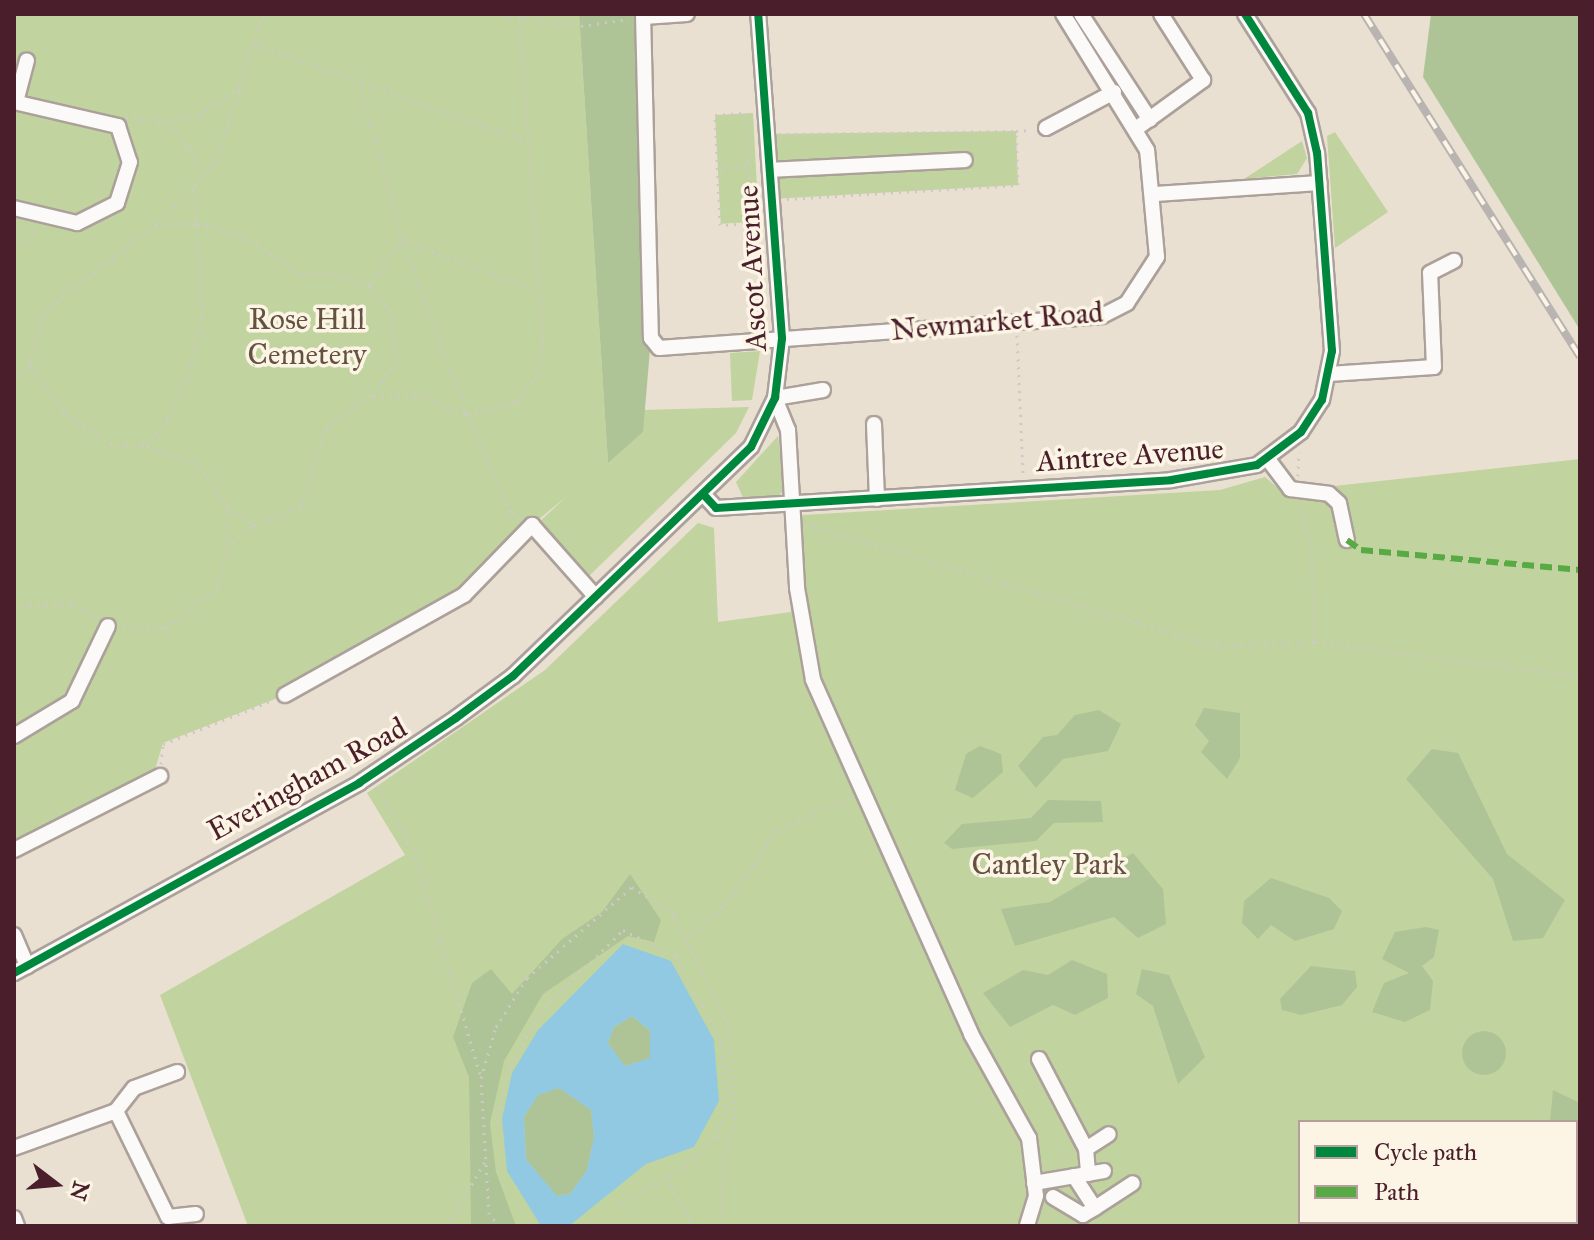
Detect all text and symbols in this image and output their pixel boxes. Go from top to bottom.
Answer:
street label: Ascot Avenue [730,184,774,352]
street label: Newmarket Road [889,294,1105,348]
park label: Rose Hill Cemetery [248,301,366,372]
street label: Aintree Avenue [1035,430,1225,480]
street label: Everingham Road [201,709,413,849]
park label: Cantley Park [972,846,1126,882]
legend [1298,1120,1578,1224]
text: Cycle path [1374,1137,1477,1167]
north arrow [16,1144,96,1224]
text: Path [1374,1177,1419,1207]
text: N [64,1178,95,1203]

